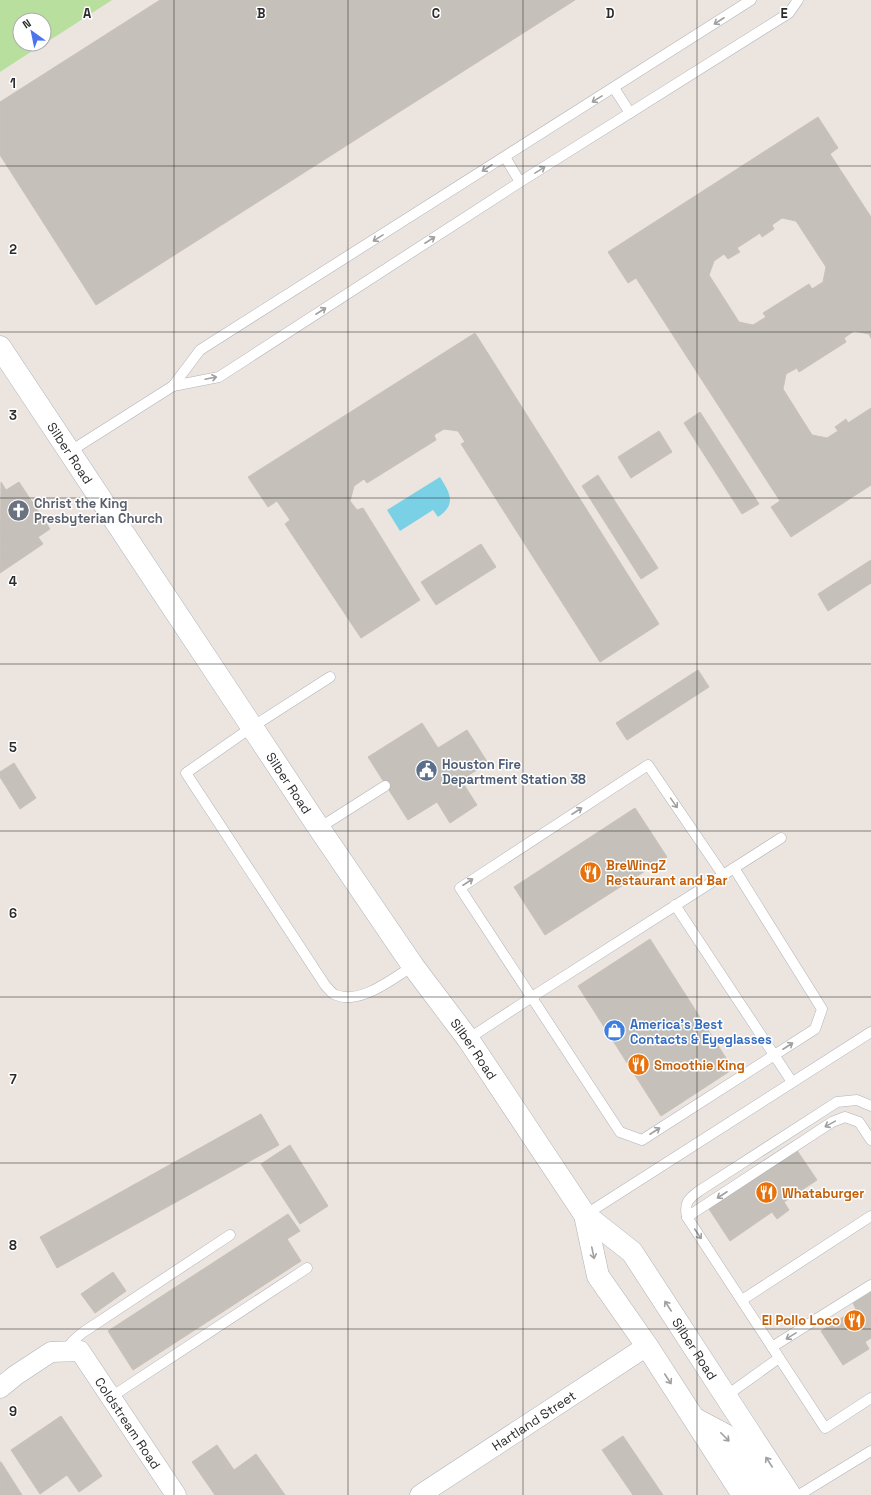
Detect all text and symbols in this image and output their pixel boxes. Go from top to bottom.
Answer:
text: A [83,5,92,22]
text: B [257,5,266,22]
text: C [432,5,440,22]
text: D [606,5,615,22]
text: E [780,5,788,22]
north arrow [12,12,52,52]
text: N [20,16,33,31]
one-way arrow [713,17,724,25]
text: 1 [10,75,16,92]
one-way arrow [591,95,603,103]
one-way arrow [482,164,493,172]
one-way arrow [534,166,545,174]
one-way arrow [373,234,384,242]
one-way arrow [425,236,436,244]
text: 2 [9,241,17,258]
one-way arrow [315,306,327,314]
one-way arrow [204,374,217,382]
text: 3 [9,407,17,424]
street label: Silber Road [44,419,97,487]
place label: Christ the King Presbyterian Church [34,495,163,527]
church icon: Christ the King Presbyterian Church [6,497,32,523]
text: 4 [9,573,17,590]
text: 5 [9,739,17,756]
street label: Silber Road [262,749,316,817]
place label: Houston Fire Department Station 38 [442,756,586,788]
public building icon: Houston Fire Department Station 38 [414,758,440,784]
one-way arrow [670,797,678,808]
one-way arrow [571,807,583,815]
place label: BreWingZ Restaurant and Bar [606,857,728,889]
restaurant icon: BreWingZ Restaurant and Bar [577,859,603,885]
one-way arrow [463,878,474,887]
text: 6 [9,905,17,922]
street label: Silber Road [447,1015,501,1083]
place label: America's Best Contacts & Eyeglasses [630,1016,772,1048]
shop icon: America's Best Contacts & Eyeglasses [602,1018,628,1044]
one-way arrow [783,1042,794,1050]
restaurant icon: Smoothie King [625,1052,651,1078]
place label: Smoothie King [654,1057,745,1074]
text: 7 [9,1071,17,1088]
one-way arrow [825,1120,837,1128]
one-way arrow [649,1127,660,1135]
restaurant icon: Whataburger [753,1180,779,1206]
place label: Whataburger [782,1185,864,1202]
one-way arrow [716,1190,727,1199]
one-way arrow [694,1229,702,1240]
text: 8 [9,1237,17,1254]
one-way arrow [590,1246,598,1259]
one-way arrow [664,1301,672,1312]
restaurant icon: El Pollo Loco [842,1307,868,1333]
place label: El Pollo Loco [762,1312,840,1329]
street label: Silber Road [668,1314,721,1383]
one-way arrow [785,1332,796,1340]
one-way arrow [664,1373,672,1384]
street label: Coldstream Road [91,1374,165,1472]
street label: Hartland Street [488,1387,579,1454]
text: 9 [9,1403,17,1420]
one-way arrow [720,1432,730,1442]
one-way arrow [765,1457,773,1468]

